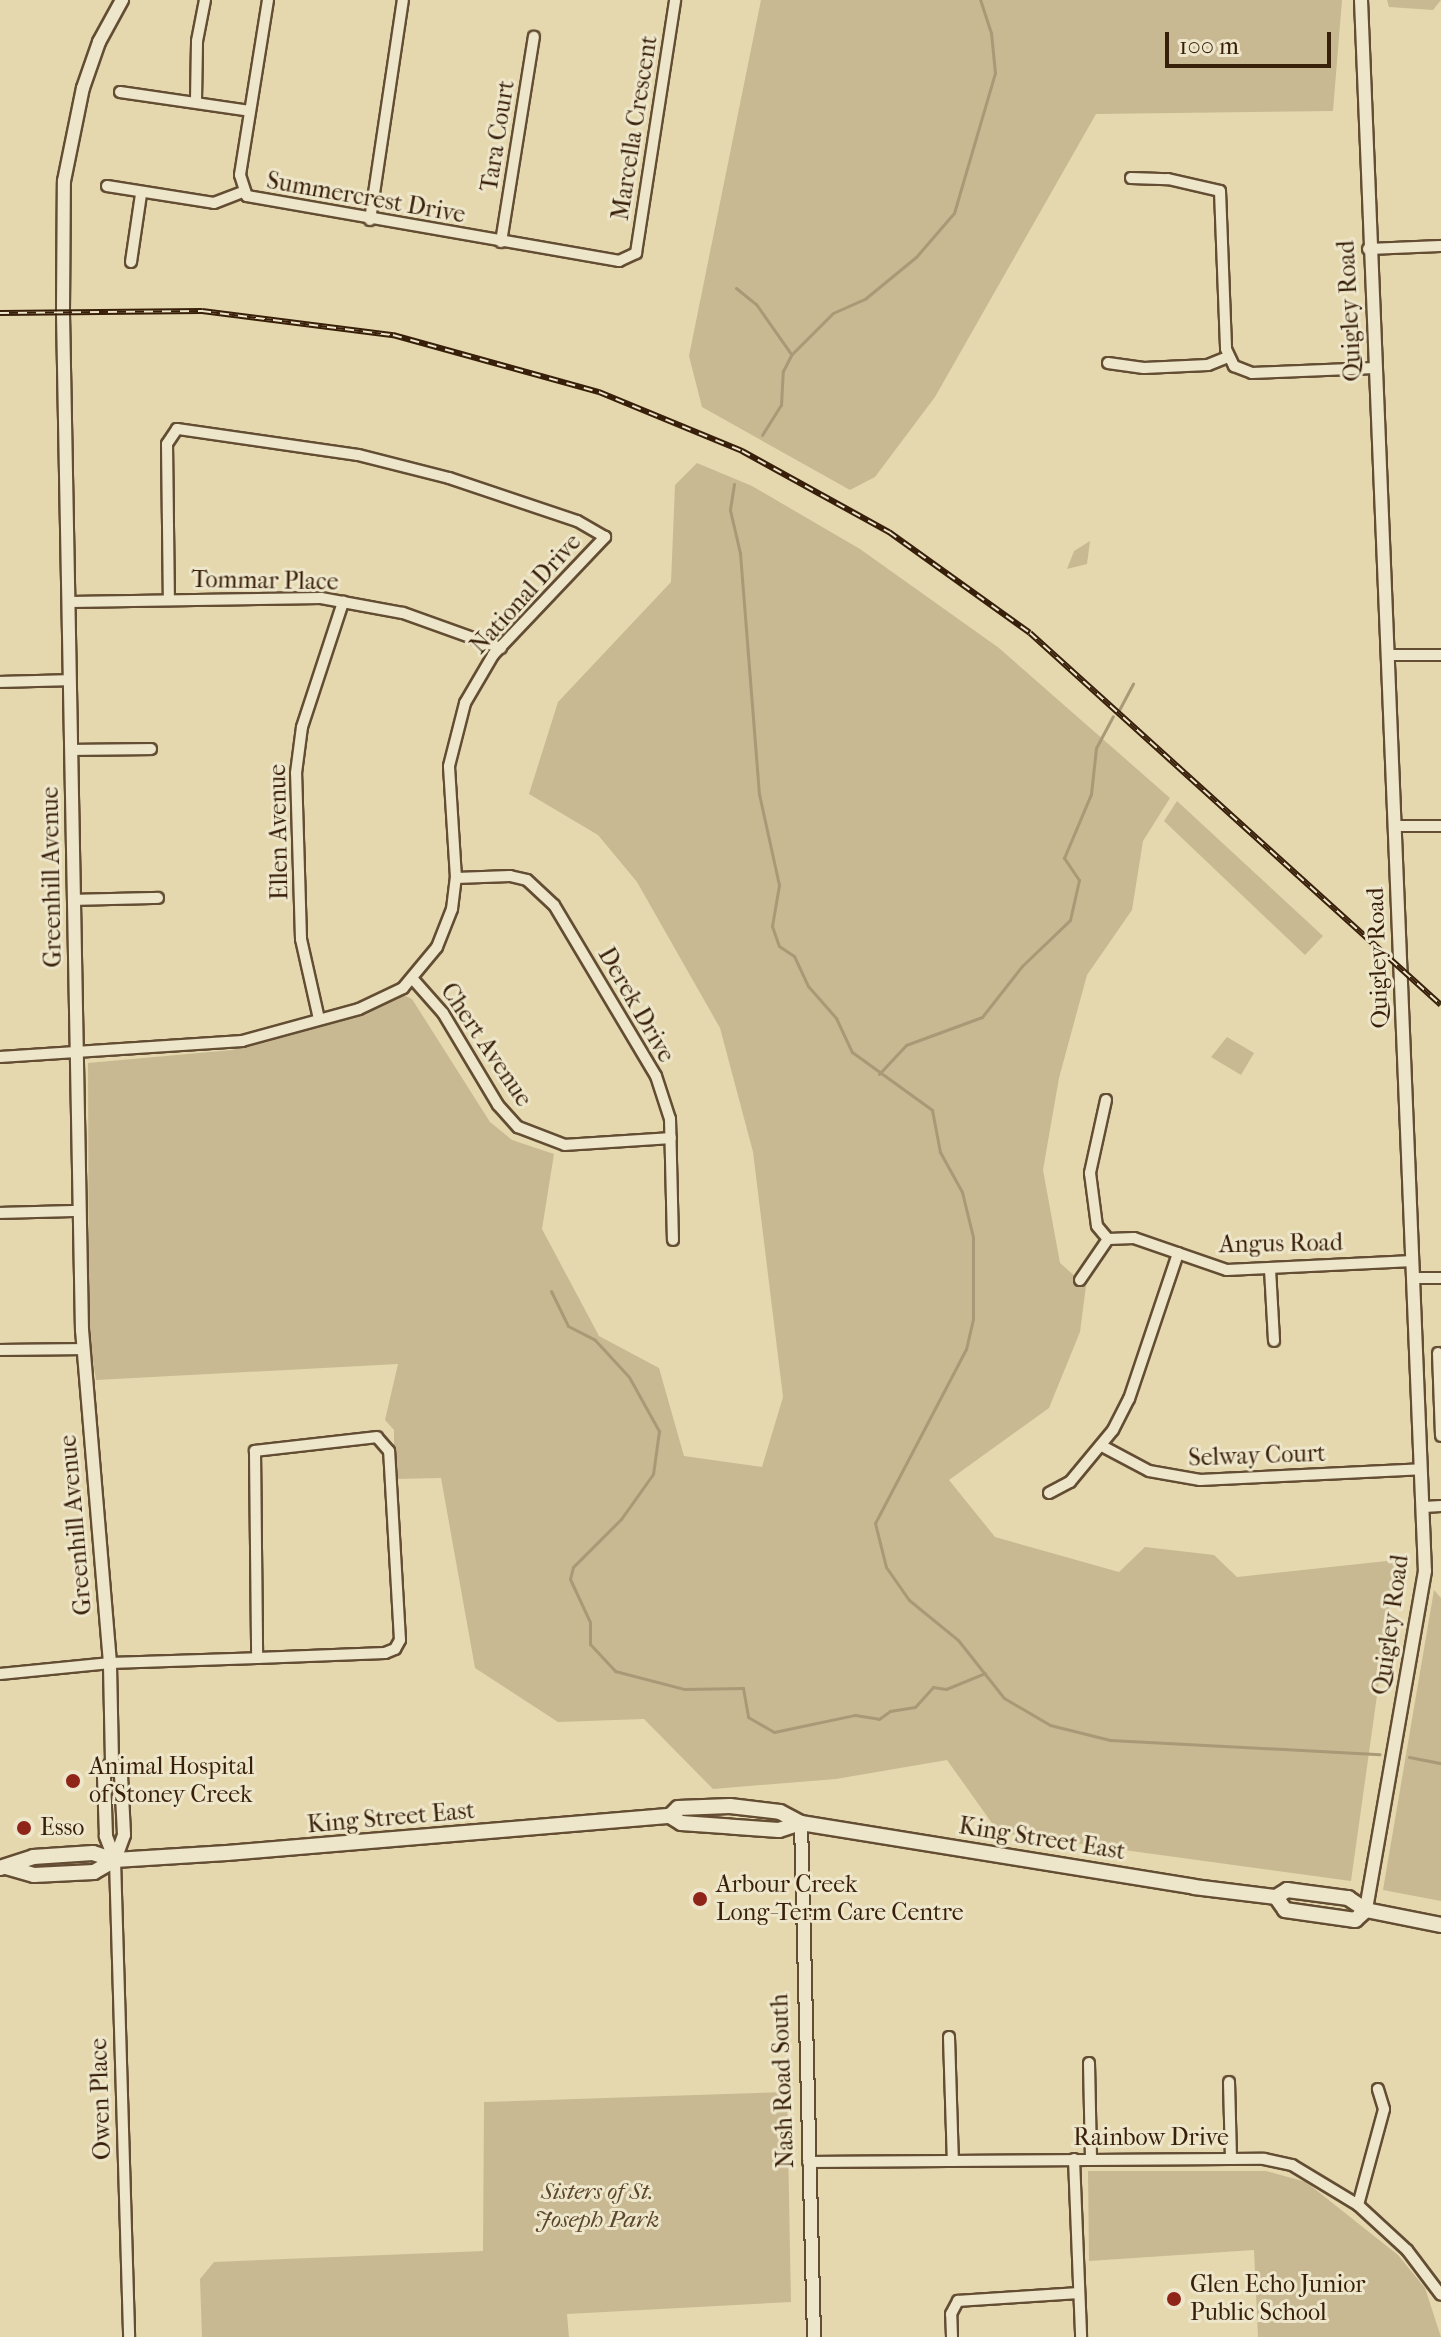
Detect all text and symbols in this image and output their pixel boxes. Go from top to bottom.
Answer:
scale bar [1169,16,1335,66]
text: 100 m [1179,32,1239,60]
street label: Marcella Crescent [606,34,664,222]
street label: Tara Court [475,78,521,194]
street label: Summercrest Drive [264,166,468,230]
street label: Quigley Road [1332,240,1368,382]
street label: National Drive [465,528,587,660]
street label: Tommar Place [191,565,339,597]
street label: Ellen Avenue [263,764,295,900]
street label: Greenhill Avenue [36,786,68,968]
street label: Quigley Road [1361,887,1395,1029]
street label: Derek Drive [591,942,681,1068]
street label: Chert Avenue [434,978,538,1112]
street label: Angus Road [1219,1229,1343,1259]
street label: Greenhill Avenue [54,1433,98,1617]
street label: Selway Court [1188,1439,1326,1473]
street label: Quigley Road [1367,1553,1415,1697]
place label: Animal Hospital of Stoney Creek [89,1753,254,1809]
marker: Animal Hospital of Stoney Creek [64,1772,82,1790]
street label: King Street East [306,1796,476,1840]
street label: King Street East [957,1812,1127,1866]
place label: Esso [40,1814,85,1842]
marker: Esso [15,1819,33,1837]
place label: Arbour Creek Long-Term Care Centre [716,1871,964,1927]
marker: Arbour Creek Long-Term Care Centre [691,1890,709,1908]
street label: Nash Road South [766,1993,800,2169]
street label: Owen Place [84,2038,118,2160]
street label: Rainbow Drive [1073,2124,1229,2152]
park label: Sisters of St. Joseph Park [535,2178,659,2234]
place label: Glen Echo Junior Public School [1190,2271,1365,2327]
marker: Glen Echo Junior Public School [1165,2290,1183,2308]

